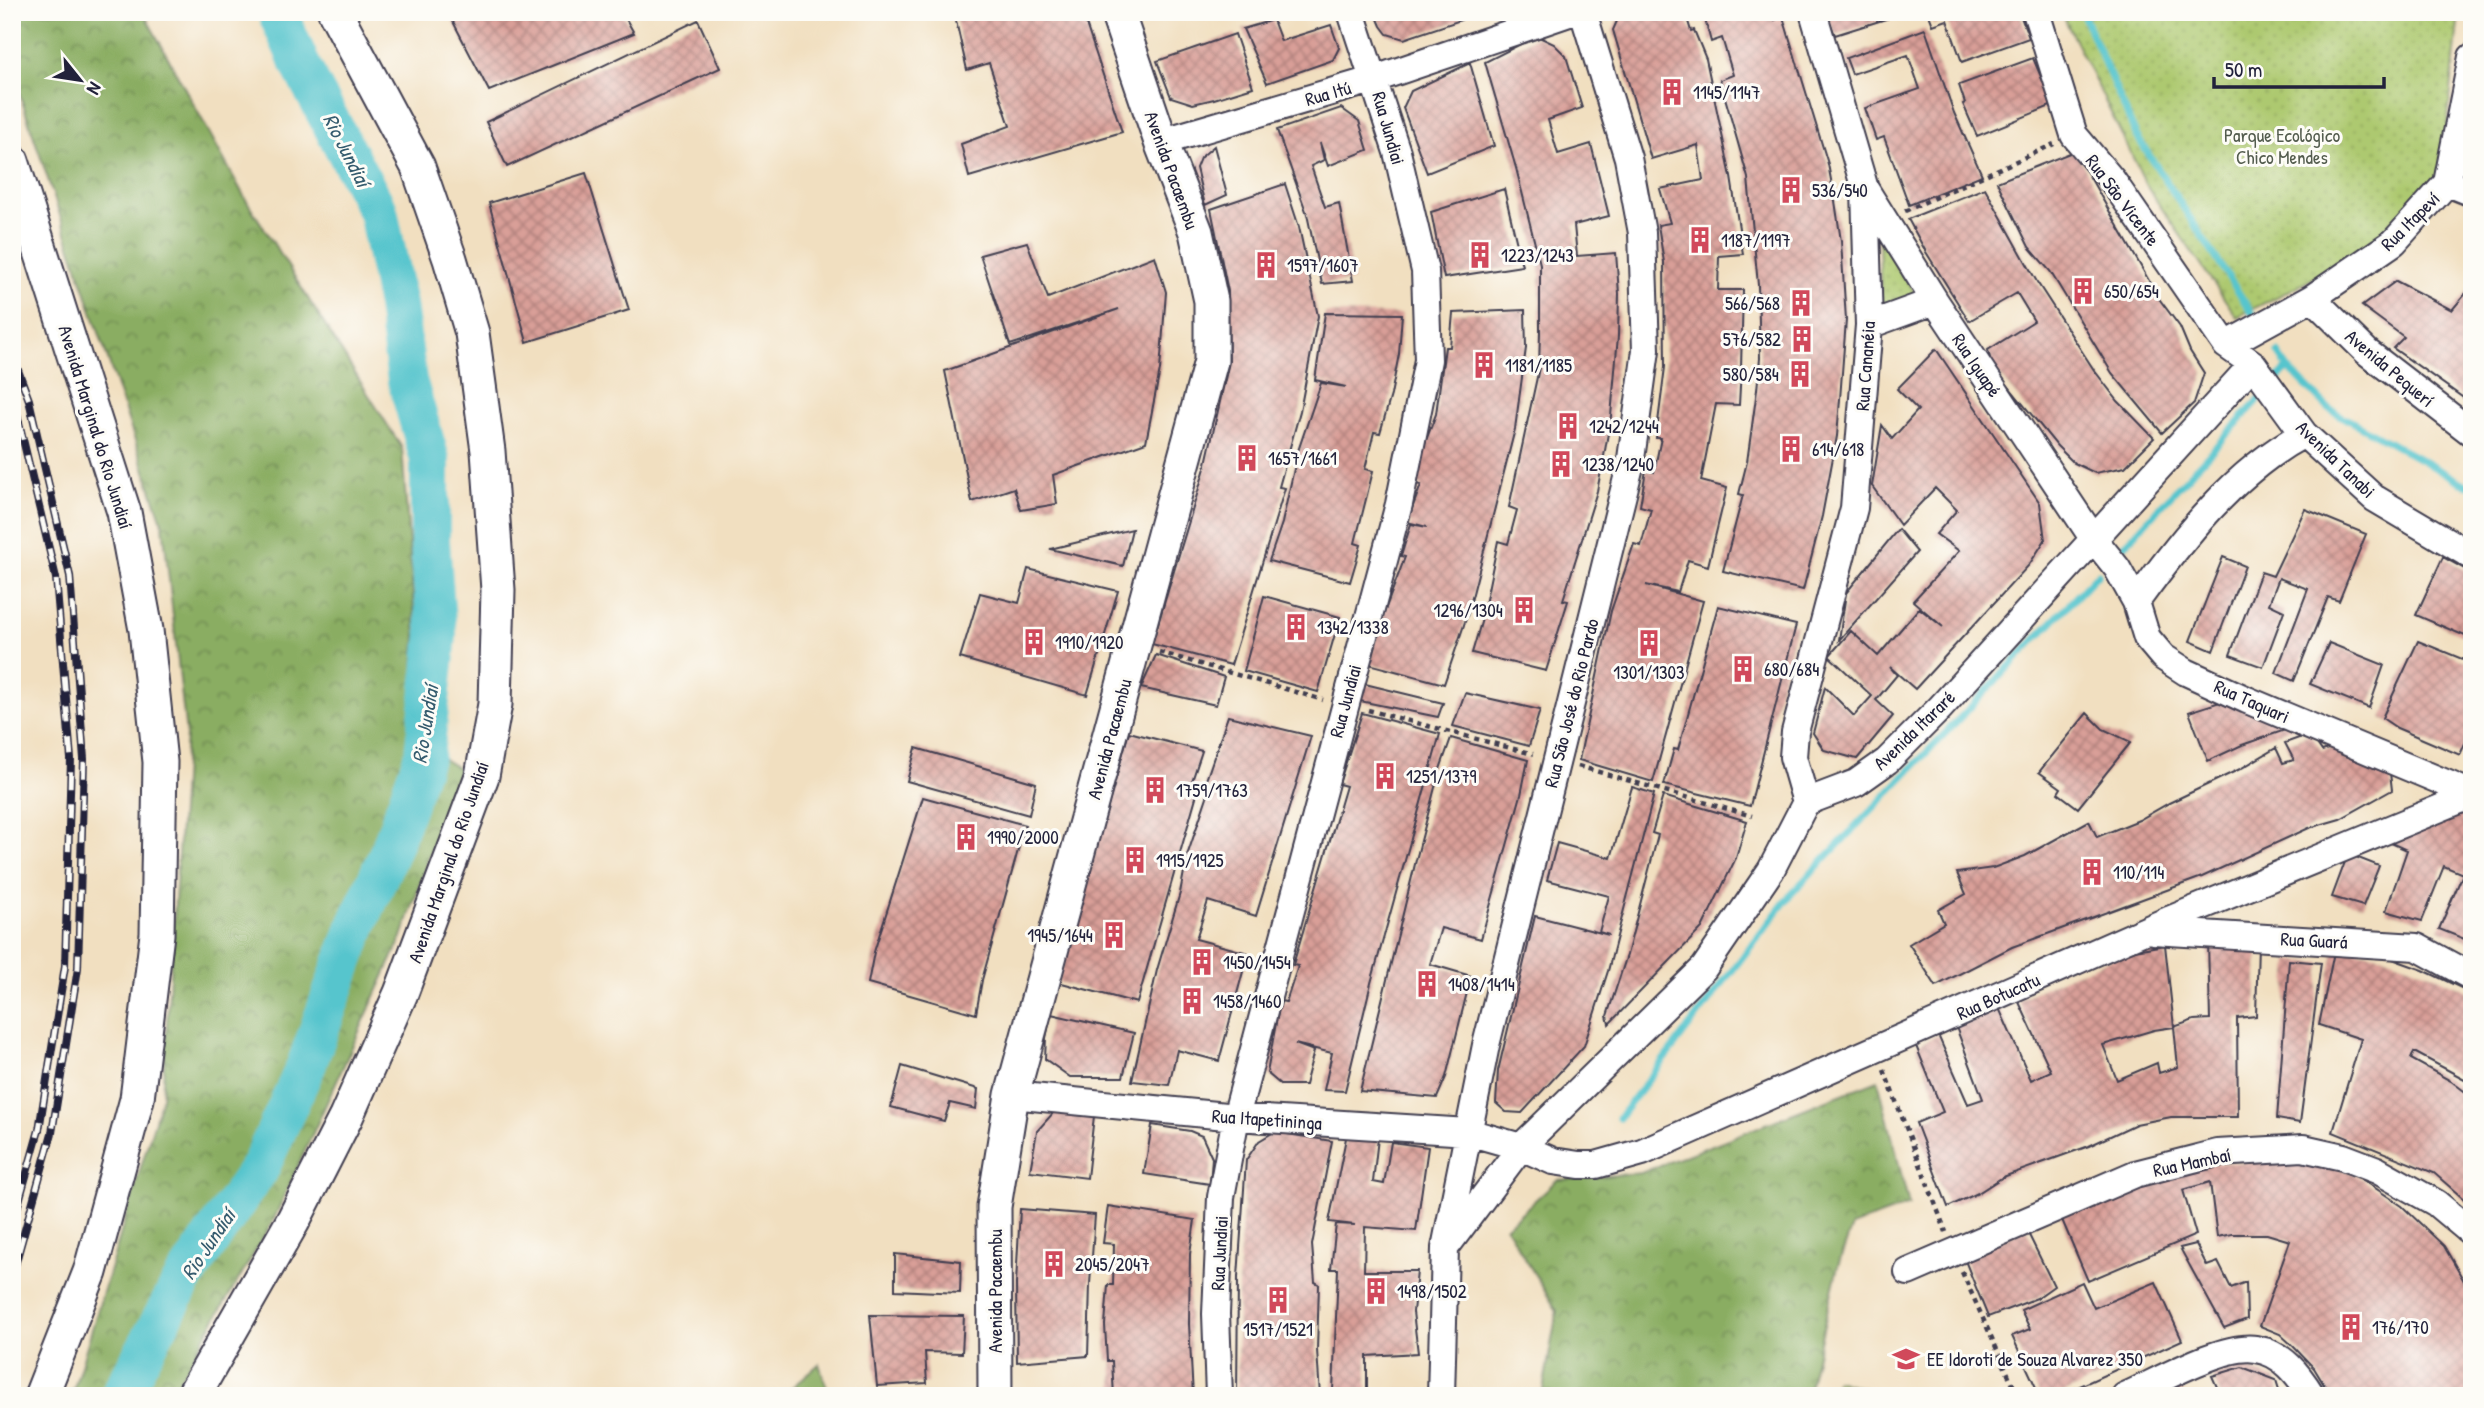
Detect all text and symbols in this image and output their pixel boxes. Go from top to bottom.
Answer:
north arrow [46,46,116,116]
scale bar [2214,46,2384,90]
text: 50 m [2225,55,2262,84]
street label: Rua Itú [1302,74,1354,112]
building icon: 1145/1147 [1657,77,1687,107]
text: N [81,78,109,99]
place label: 1145/1147 [1693,79,1760,105]
street label: Rua Jundiai [1366,89,1412,167]
street label: Avenida Pacaembu [1139,107,1206,233]
water label: Rio Jundiaí [316,108,379,195]
park label: Parque Ecológico Chico Mendes [2224,122,2340,170]
street label: Rua São Vicente [2080,149,2166,252]
building icon: 536/540 [1776,175,1806,205]
place label: 536/540 [1812,177,1868,203]
street label: Rua Itapeví [2375,186,2445,256]
building icon: 1187/1197 [1685,225,1715,255]
place label: 1187/1197 [1721,227,1791,253]
building icon: 1223/1243 [1465,240,1495,270]
place label: 1223/1243 [1501,242,1574,268]
building icon: 1597/1607 [1251,250,1281,280]
place label: 1597/1607 [1287,252,1359,278]
building icon: 650/654 [2068,276,2098,306]
place label: 650/654 [2104,278,2159,304]
building icon: 566/568 [1786,288,1816,318]
place label: 566/568 [1725,290,1780,316]
street label: Rua Cananéia [1849,320,1881,412]
street label: Avenida Marginal do Rio Jundiaí [53,322,139,532]
street label: Avenida Pequerí [2340,323,2440,413]
building icon: 576/582 [1787,324,1817,354]
place label: 576/582 [1723,326,1781,352]
street label: Rua Iguapé [1946,328,2008,402]
building icon: 1181/1185 [1469,350,1499,380]
place label: 1181/1185 [1505,352,1572,378]
building icon: 580/584 [1785,359,1815,389]
place label: 580/584 [1723,361,1779,387]
building icon: 1242/1244 [1553,411,1583,441]
place label: 1242/1244 [1589,413,1659,439]
street label: Avenida Tanabi [2291,415,2381,503]
building icon: 614/618 [1776,434,1806,464]
place label: 614/618 [1812,436,1864,462]
building icon: 1657/1661 [1232,443,1262,473]
place label: 1657/1661 [1268,445,1337,471]
building icon: 1238/1240 [1546,449,1576,479]
place label: 1238/1240 [1582,451,1654,477]
building icon: 1296/1304 [1509,595,1539,625]
place label: 1296/1304 [1434,597,1503,623]
building icon: 1342/1338 [1281,612,1311,642]
place label: 1342/1338 [1317,614,1389,640]
street label: Rua São José do Rio Pardo [1537,615,1605,790]
building icon: 1910/1920 [1019,627,1049,657]
building icon: 1301/1303 [1634,628,1664,658]
place label: 1910/1920 [1055,629,1124,655]
building icon: 680/684 [1728,654,1758,684]
place label: 680/684 [1764,656,1819,682]
place label: 1301/1303 [1613,659,1685,685]
street label: Rua Jundiai [1323,662,1367,740]
street label: Rua Taquari [2210,673,2294,729]
street label: Avenida Pacaembu [1080,675,1138,802]
water label: Rio Jundiaí [404,679,446,765]
street label: Avenida Itararé [1867,684,1961,776]
street label: Avenida Marginal do Rio Jundiaí [401,758,495,966]
building icon: 1251/1379 [1370,761,1400,791]
place label: 1251/1379 [1406,763,1477,789]
building icon: 1759/1763 [1140,775,1170,805]
place label: 1759/1763 [1176,777,1248,803]
building icon: 1990/2000 [951,822,981,852]
place label: 1990/2000 [987,824,1059,850]
building icon: 1915/1925 [1120,845,1150,875]
place label: 1915/1925 [1156,847,1224,873]
building icon: 110/114 [2077,857,2107,887]
place label: 110/114 [2113,859,2164,885]
building icon: 1945/1644 [1099,920,1129,950]
place label: 1945/1644 [1027,922,1093,948]
street label: Rua Guará [2280,925,2349,955]
building icon: 1450/1454 [1187,947,1217,977]
place label: 1450/1454 [1223,949,1291,975]
street label: Rua Botucatu [1952,966,2044,1026]
building icon: 1408/1414 [1412,969,1442,999]
place label: 1408/1414 [1448,971,1515,997]
building icon: 1458/1460 [1177,986,1207,1016]
place label: 1458/1460 [1213,988,1281,1014]
street label: Rua Itapetininga [1211,1102,1323,1136]
street label: Rua Mambaí [2151,1141,2233,1183]
water label: Rio Jundiaí [174,1200,244,1285]
street label: Rua Jundiai [1204,1215,1234,1291]
street label: Avenida Pacaembu [982,1229,1008,1353]
building icon: 2045/2047 [1039,1249,1069,1279]
place label: 2045/2047 [1075,1251,1150,1277]
building icon: 1498/1502 [1361,1276,1391,1306]
place label: 1498/1502 [1397,1278,1467,1304]
building icon: 1517/1521 [1263,1285,1293,1315]
building icon: 176/170 [2336,1312,2366,1342]
place label: 176/170 [2372,1314,2429,1340]
place label: 1517/1521 [1243,1316,1313,1342]
school or university icon: EE Idoroti de Souza Alvarez 350 [1891,1344,1921,1374]
place label: EE Idoroti de Souza Alvarez 350 [1927,1346,2143,1372]

